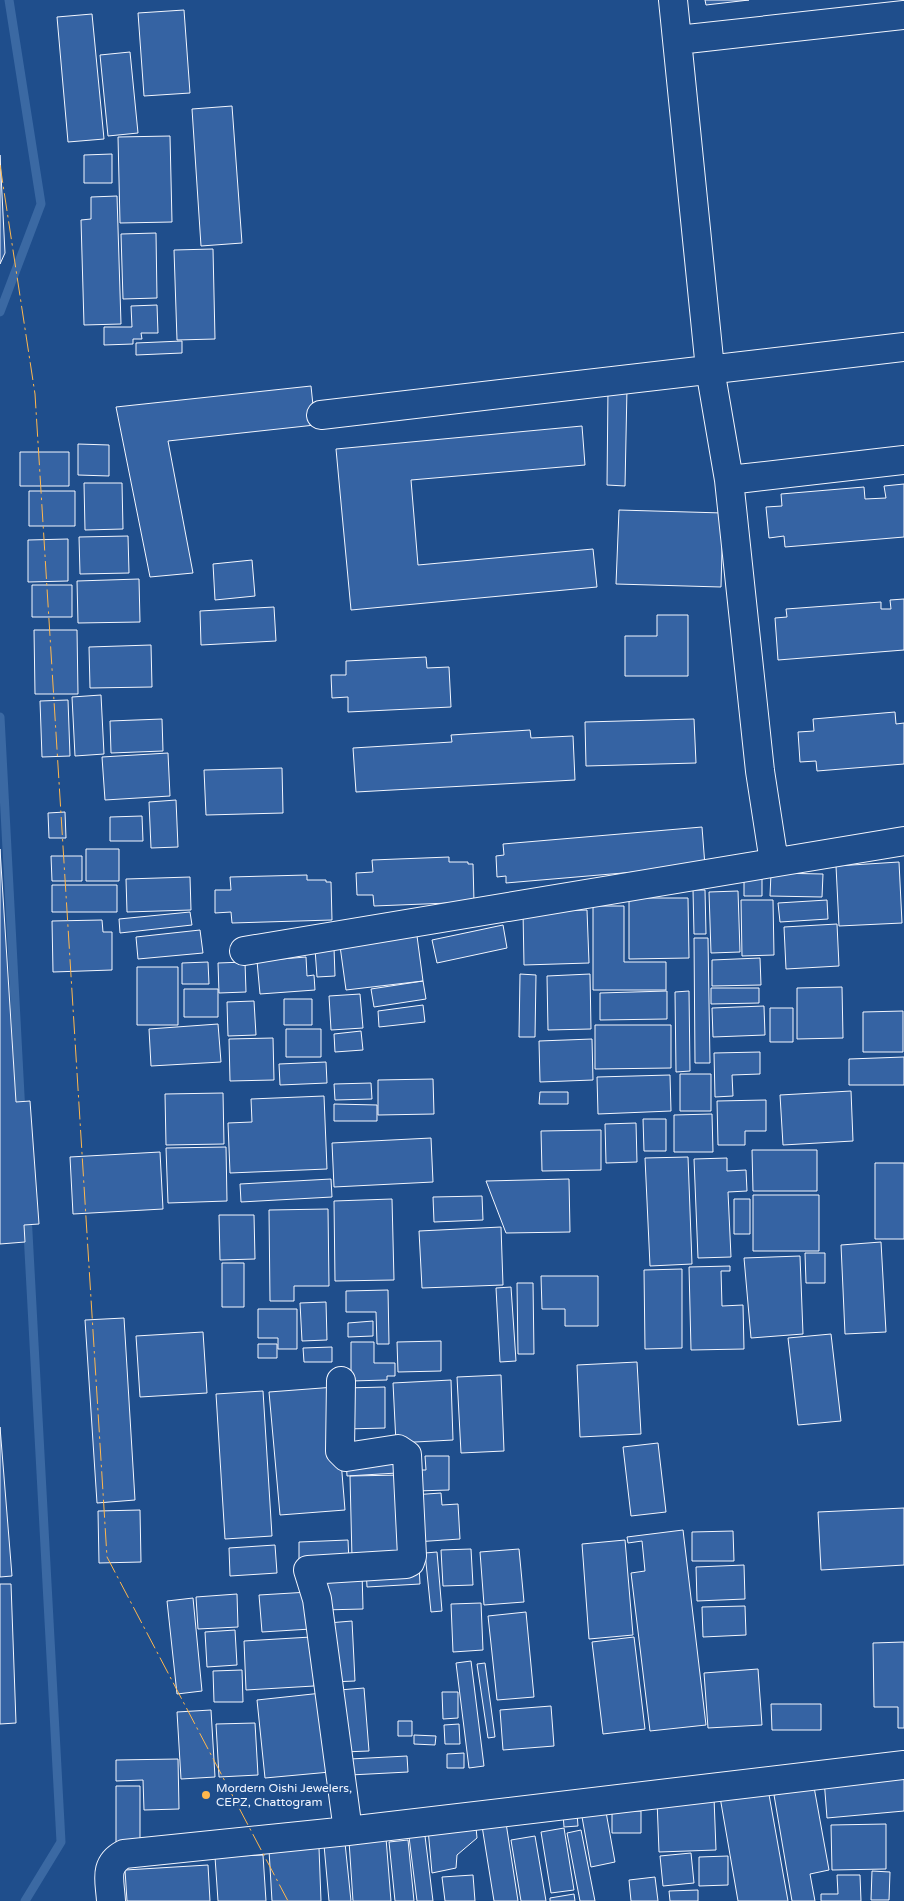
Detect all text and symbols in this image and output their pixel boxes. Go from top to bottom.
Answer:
place label: Mordern Oishi Jewelers, CEPZ, Chattogram [216,1781,352,1809]
marker: Mordern Oishi Jewelers, CEPZ, Chattogram [200,1789,212,1801]

